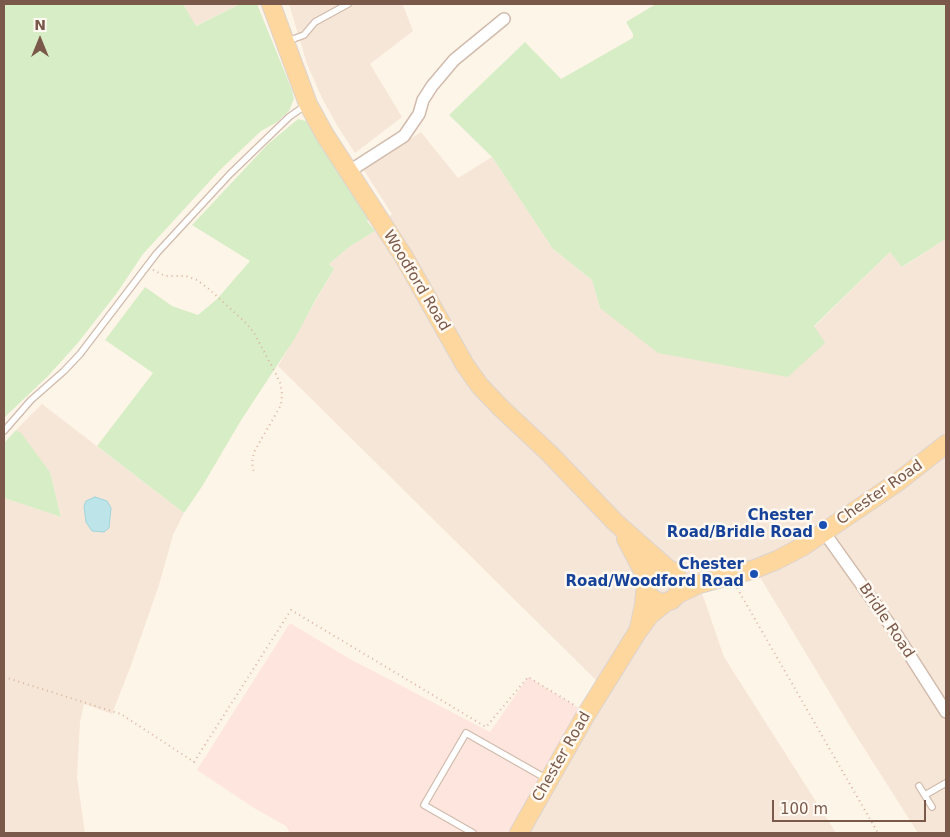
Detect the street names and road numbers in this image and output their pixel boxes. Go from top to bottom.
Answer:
street label: Woodford Road [379,227,453,335]
street label: Chester Road [834,457,926,529]
street label: Bridle Road [855,580,917,662]
street label: Chester Road [529,709,595,805]

